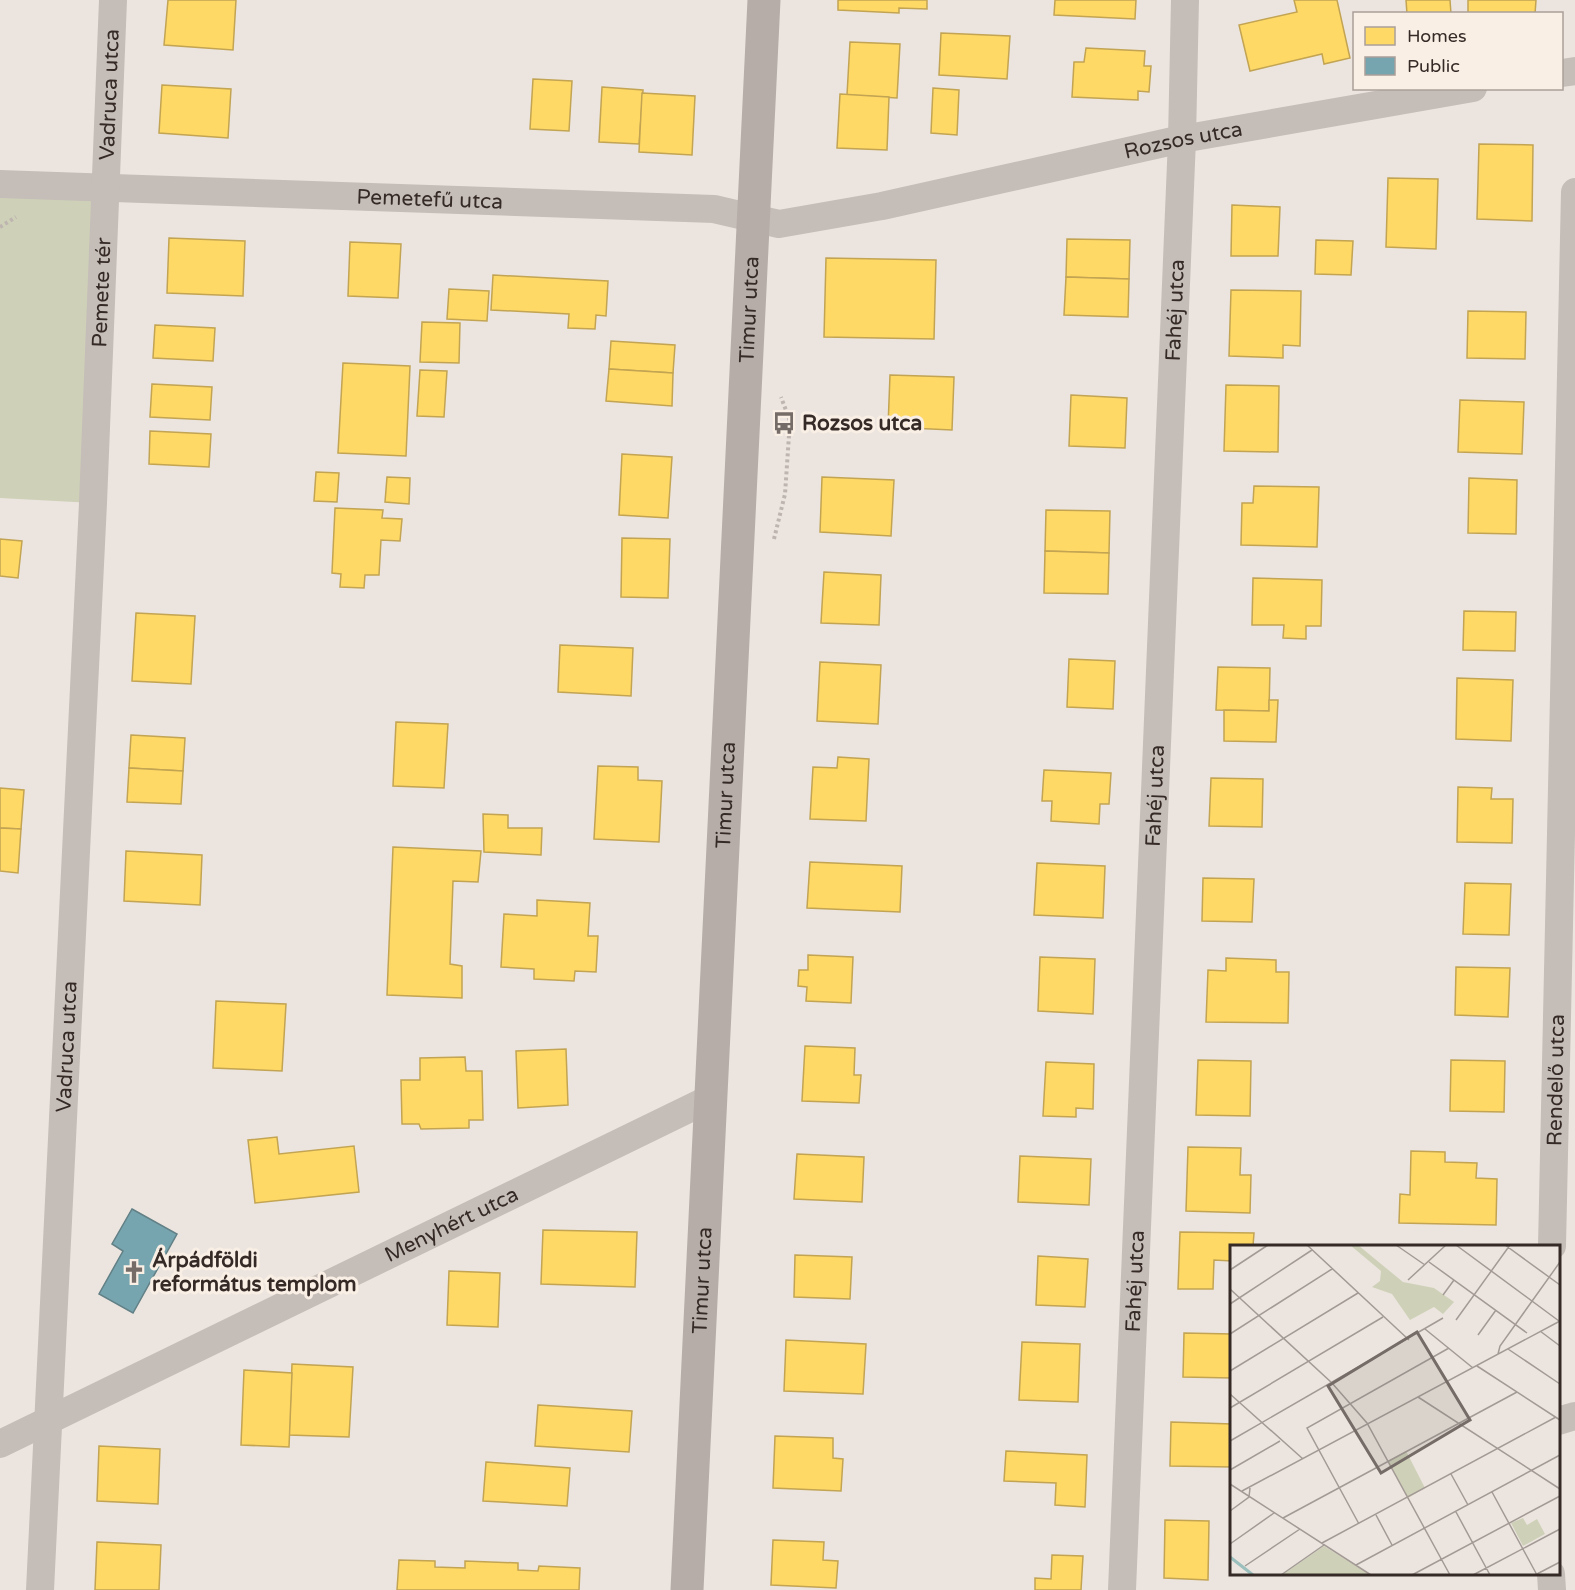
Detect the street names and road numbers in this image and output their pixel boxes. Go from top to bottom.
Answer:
street label: Vadruca utca [94,28,124,161]
street label: Rozsos utca [1121,116,1244,164]
street label: Pemetefű utca [356,184,503,214]
street label: Pemete tér [87,237,116,348]
street label: Timur utca [734,255,764,364]
street label: Fahéj utca [1160,259,1190,362]
street label: Timur utca [710,741,741,849]
street label: Fahéj utca [1140,744,1169,847]
street label: Vadruca utca [51,980,82,1113]
street label: Rendelő utca [1542,1014,1570,1146]
street label: Menyhért utca [380,1181,522,1267]
street label: Timur utca [687,1226,717,1334]
street label: Fahéj utca [1120,1230,1149,1333]

